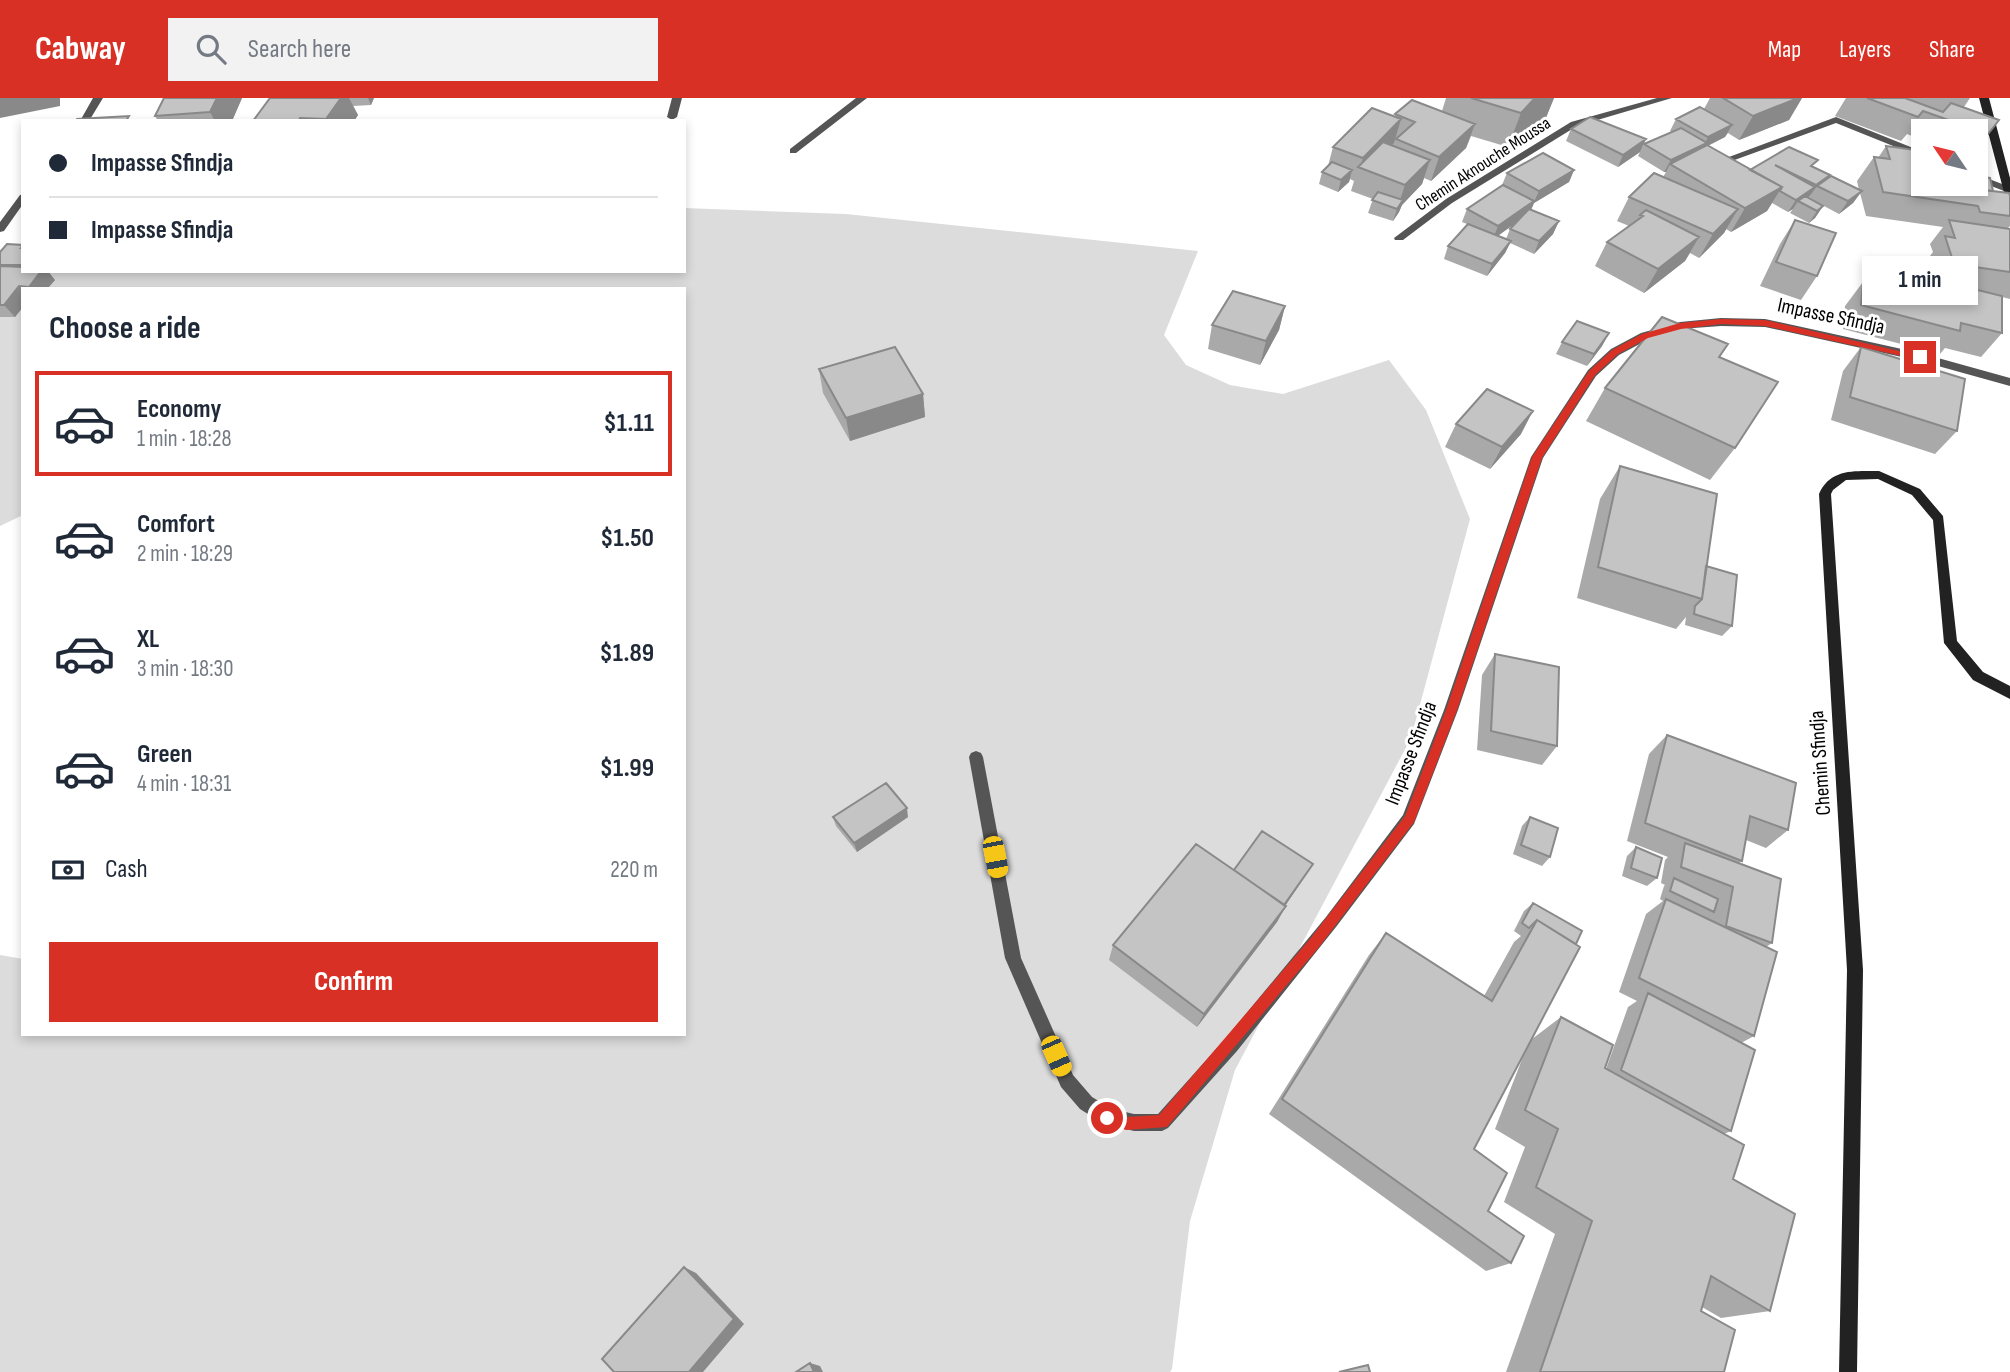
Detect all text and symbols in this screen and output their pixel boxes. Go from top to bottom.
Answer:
search box [168,18,658,81]
text: Cabway [35,29,126,69]
icon: search [192,30,230,68]
text: Search here [248,34,351,65]
text: Map [1768,35,1801,64]
text: Layers [1839,35,1891,64]
text: Share [1929,35,1975,64]
street label: Chemin Aknouche Moussa [1411,112,1555,216]
north arrow [1911,119,1988,196]
map controls [1911,119,1988,196]
text: Impasse Sfindja [91,148,233,179]
text: Impasse Sfindja [91,215,233,246]
callout: 1 min [1862,256,1978,304]
text: 1 min [1899,266,1941,294]
street label: Impasse Sfindja [1775,292,1887,340]
text: Choose a ride [49,309,201,348]
route end [1904,341,1936,373]
icon: car [53,392,116,455]
text: Economy [137,394,221,425]
text: $1.11 [603,408,654,439]
text: 1 min · 18:28 [137,425,232,453]
icon: car [53,507,116,570]
text: Comfort [137,509,215,540]
text: $1.50 [600,523,654,554]
text: 2 min · 18:29 [137,540,233,568]
icon: car [53,622,116,685]
text: XL [137,624,159,655]
text: $1.89 [599,638,654,669]
text: 3 min · 18:30 [137,655,233,683]
street label: Impasse Sfindja [1380,698,1442,808]
street label: Chemin Sfindja [1804,710,1836,816]
icon: car [53,737,116,800]
text: Green [137,739,192,770]
text: $1.99 [600,753,654,784]
text: 4 min · 18:31 [137,770,231,798]
car [981,834,1010,880]
icon: cash [49,851,87,889]
text: Cash [105,854,148,885]
text: 220 m [610,856,658,884]
button: Confirm [49,942,658,1022]
car [1038,1033,1075,1079]
route start [1091,1102,1123,1134]

